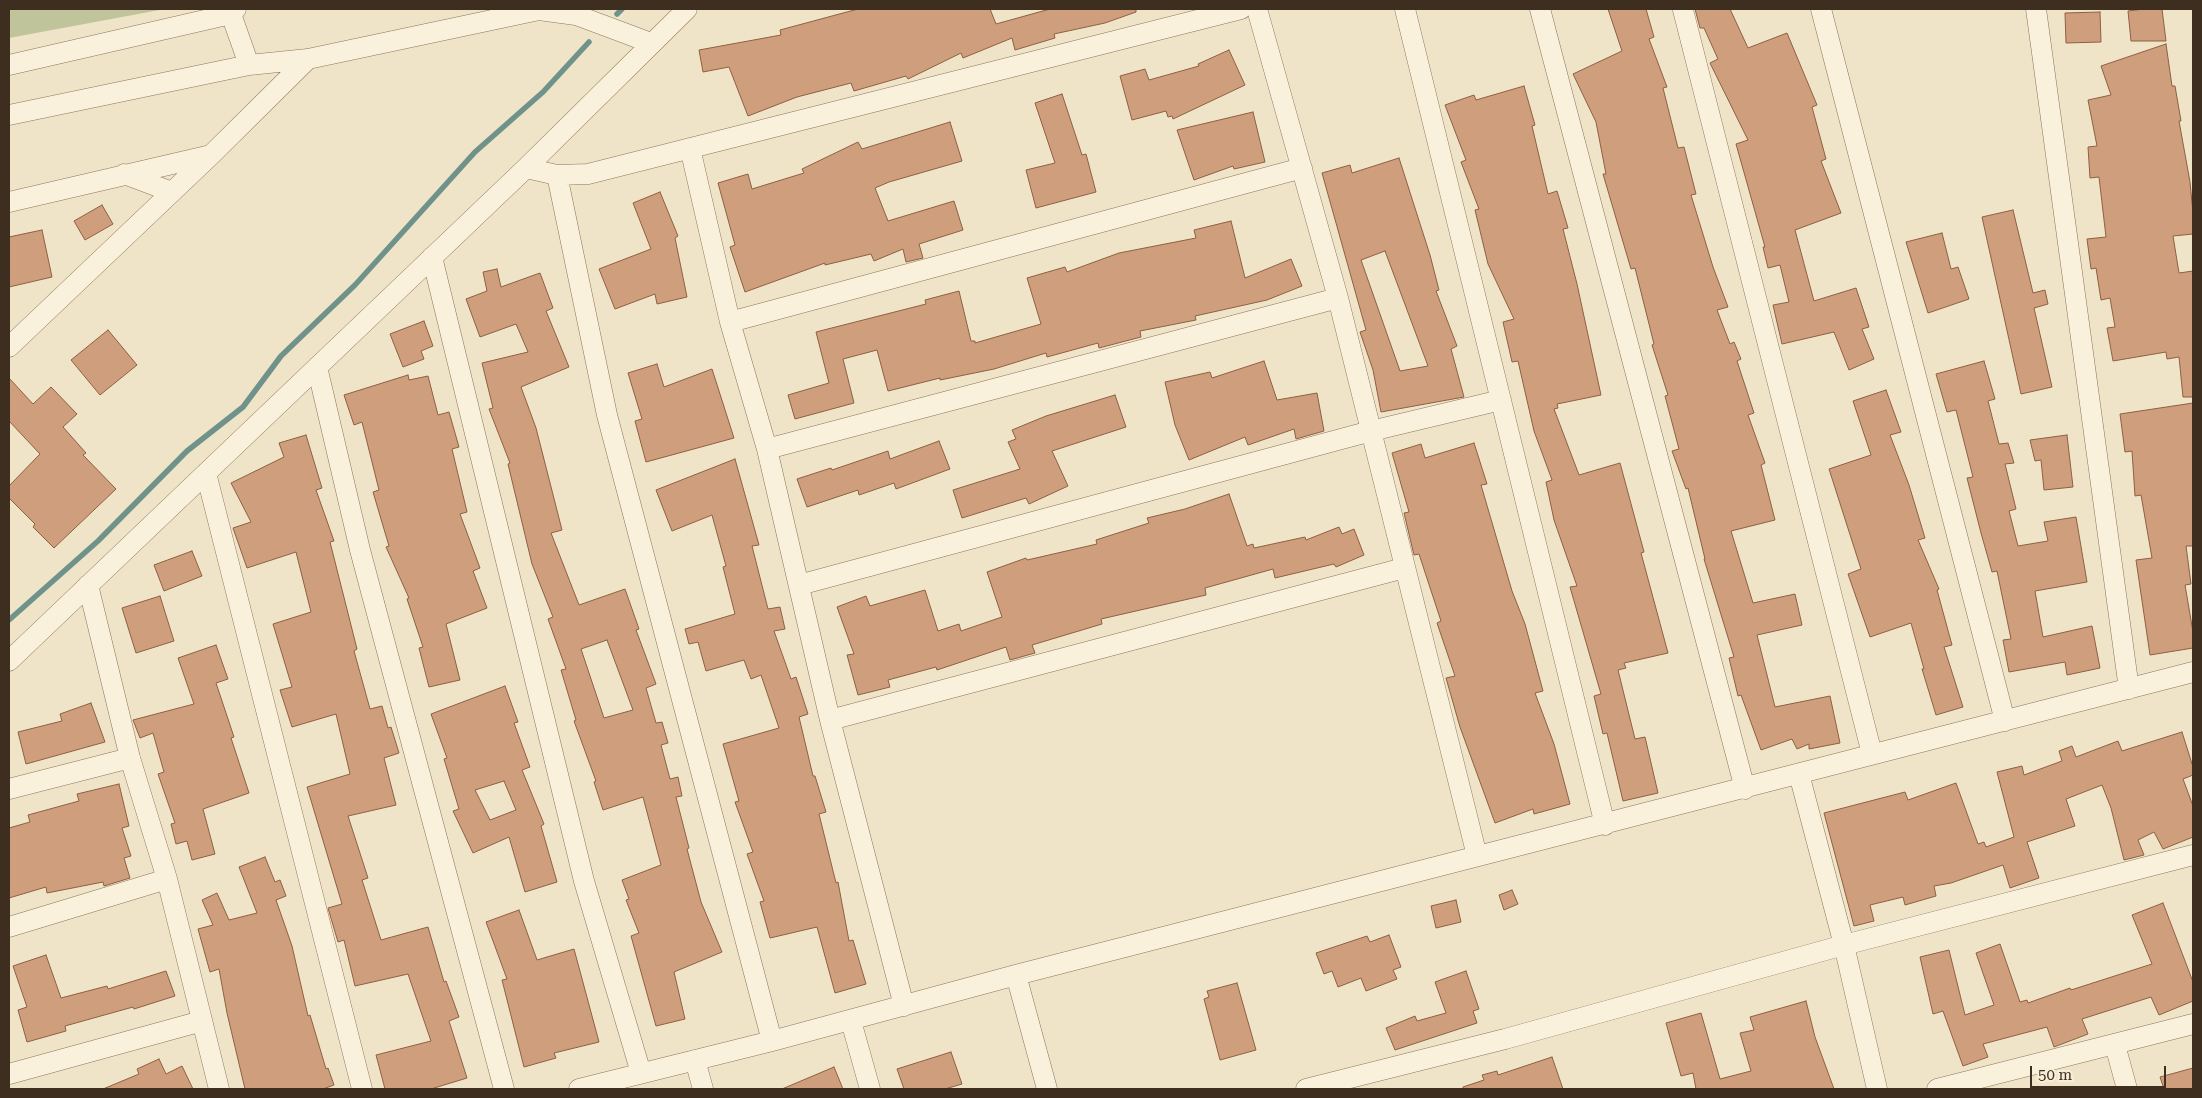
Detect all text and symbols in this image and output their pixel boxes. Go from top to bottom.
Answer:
scale bar [2032,1056,2168,1088]
text: 50 m [2038,1066,2072,1084]

